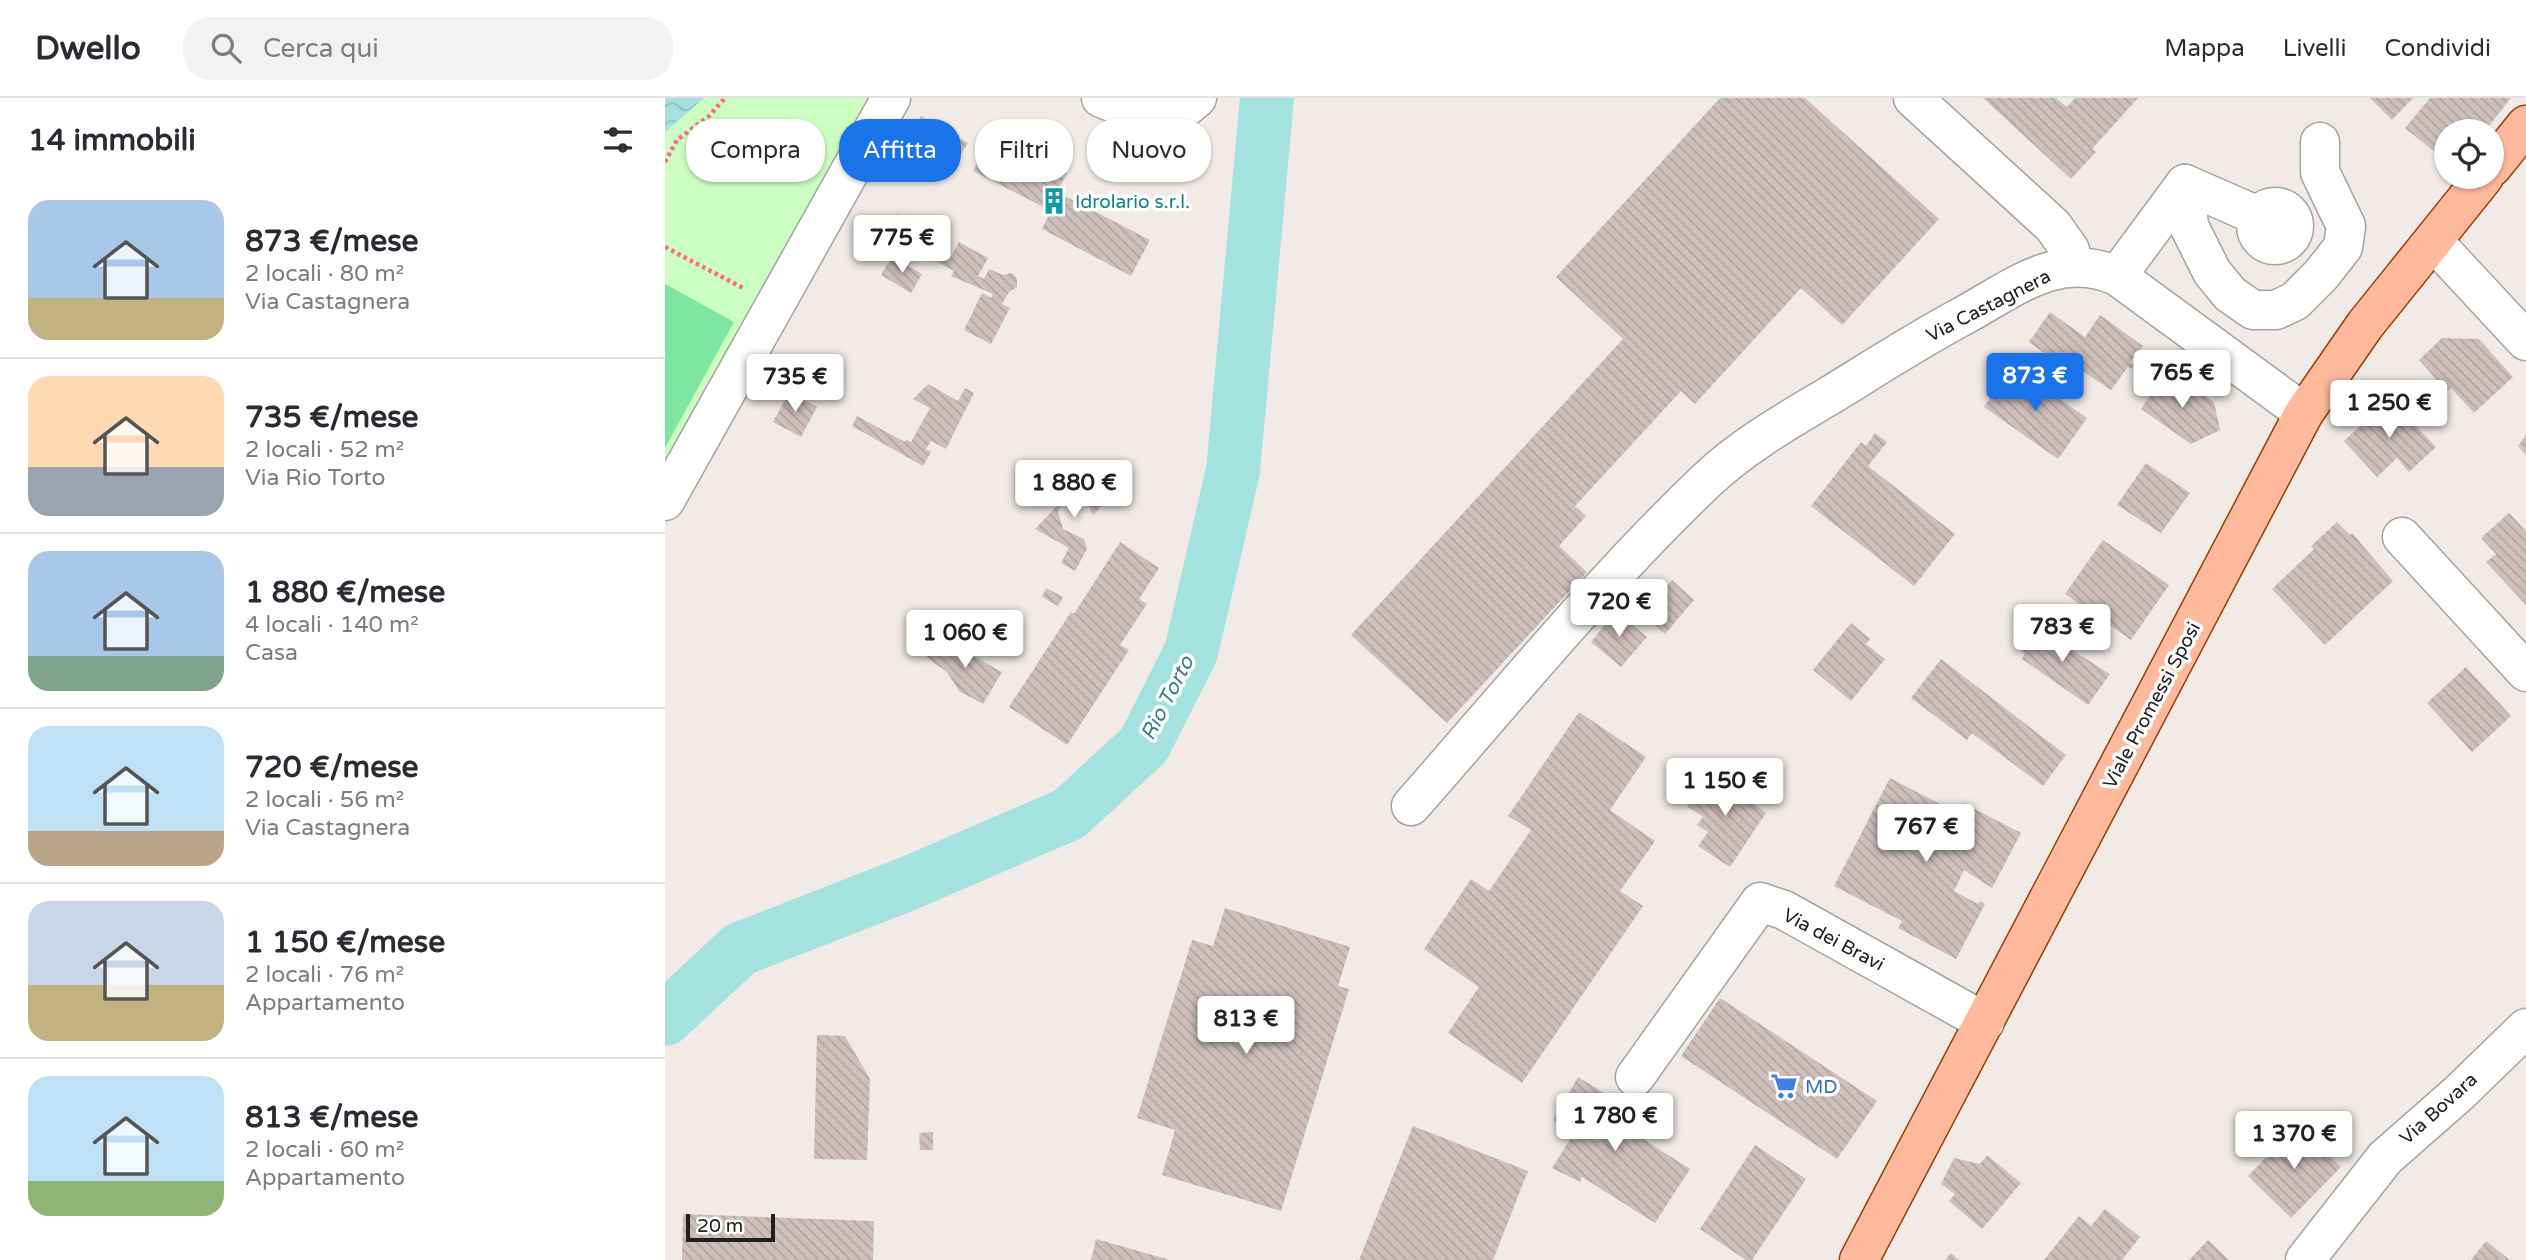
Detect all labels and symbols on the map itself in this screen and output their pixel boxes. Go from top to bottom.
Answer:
building icon: Idrolario s.r.l. [1039,186,1069,216]
place label: Idrolario s.r.l. [1075,191,1190,213]
pin: 775 € [853,216,951,275]
street label: Via Castagnera [1923,265,2054,347]
pin: 765 € [2133,350,2231,410]
pin: 735 € [746,354,844,414]
pin: 873 € [1986,354,2084,413]
pin: 1 250 € [2324,380,2454,440]
pin: 1 880 € [1009,460,1139,520]
pin: 720 € [1570,580,1668,639]
pin: 783 € [2013,604,2111,664]
pin: 1 060 € [900,610,1030,670]
street label: Viale Promessi Sposi [2099,619,2205,792]
water label: Rio Torto [1136,651,1200,745]
pin: 1 150 € [1660,758,1790,818]
pin: 767 € [1877,804,1975,864]
street label: Via dei Bravi [1779,904,1888,976]
pin: 813 € [1197,996,1295,1056]
street label: Via Bovara [2395,1068,2482,1149]
supermarket icon: MD [1769,1071,1799,1101]
place label: MD [1805,1076,1838,1098]
pin: 1 780 € [1550,1094,1680,1153]
pin: 1 370 € [2229,1112,2359,1171]
scale bar [686,1211,775,1243]

